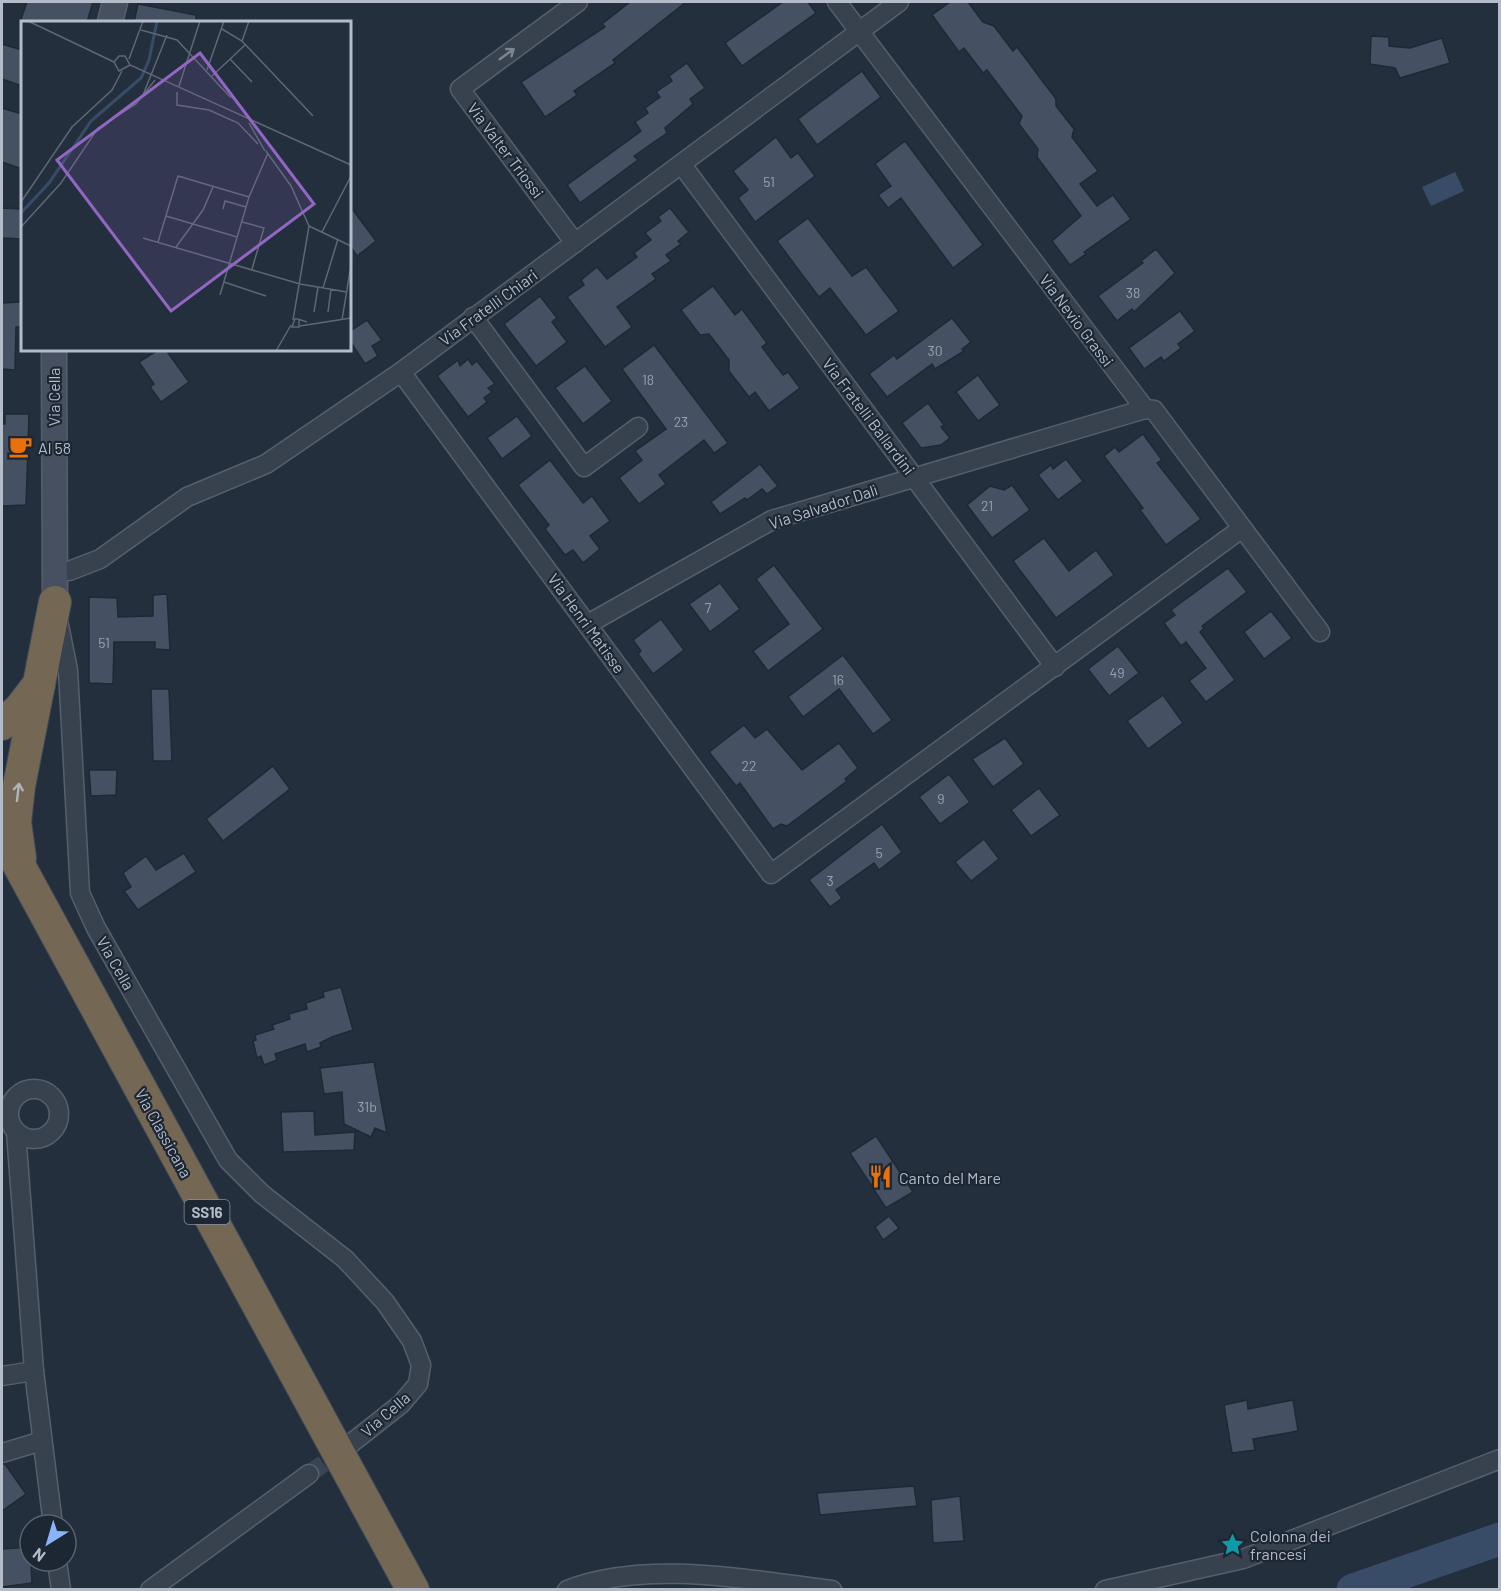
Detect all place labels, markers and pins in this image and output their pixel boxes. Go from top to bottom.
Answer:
cafe icon: Al 58 [7,434,33,460]
place label: Al 58 [38,438,71,457]
restaurant icon: Canto del Mare [868,1164,894,1190]
place label: Canto del Mare [899,1168,1001,1187]
place label: Colonna dei francesi [1250,1526,1331,1563]
place icon: Colonna dei francesi [1219,1531,1245,1557]

